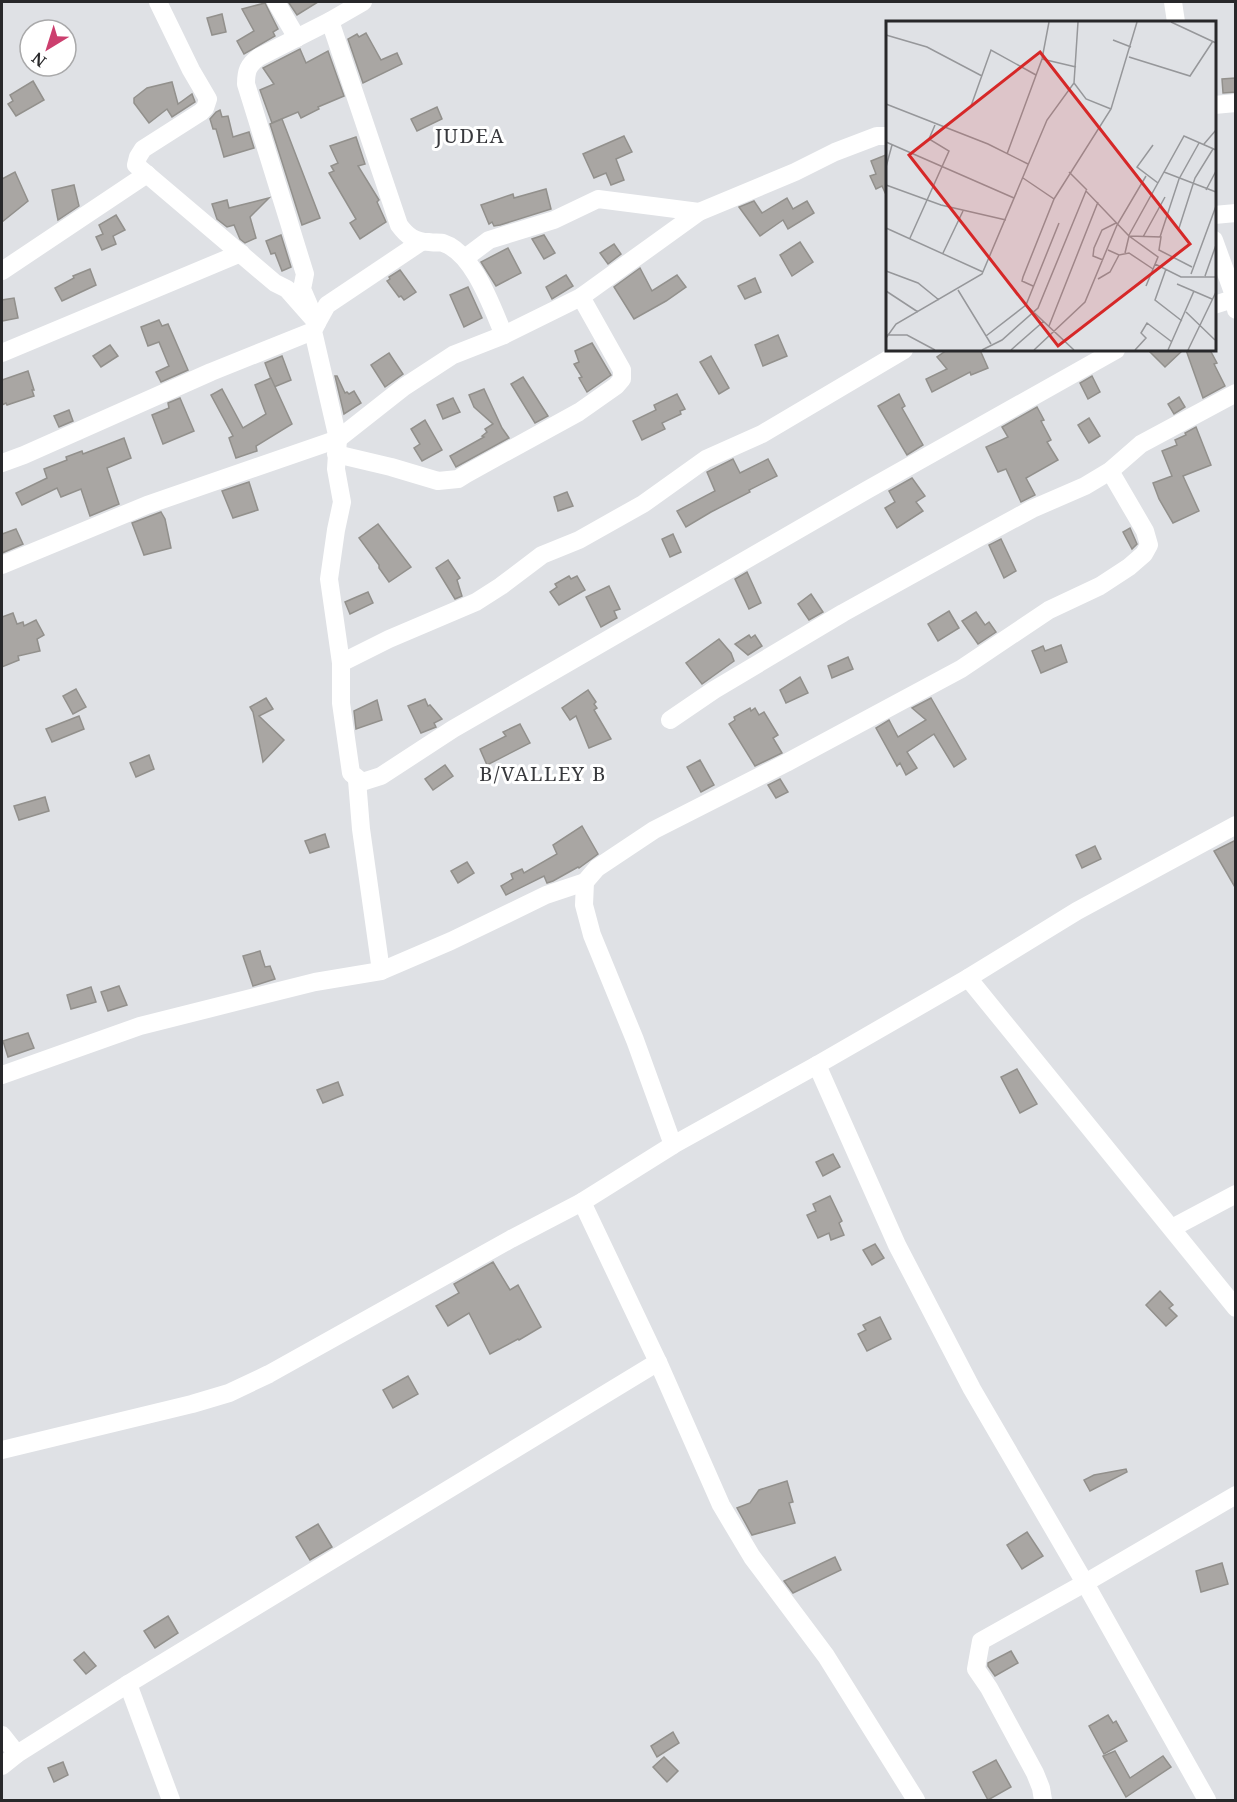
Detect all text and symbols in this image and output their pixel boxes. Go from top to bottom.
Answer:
north arrow [18,18,78,78]
inset map [886,21,1216,351]
text: N [27,47,51,72]
district label: JUDEA [434,122,505,149]
district label: B/VALLEY B [479,760,607,787]

